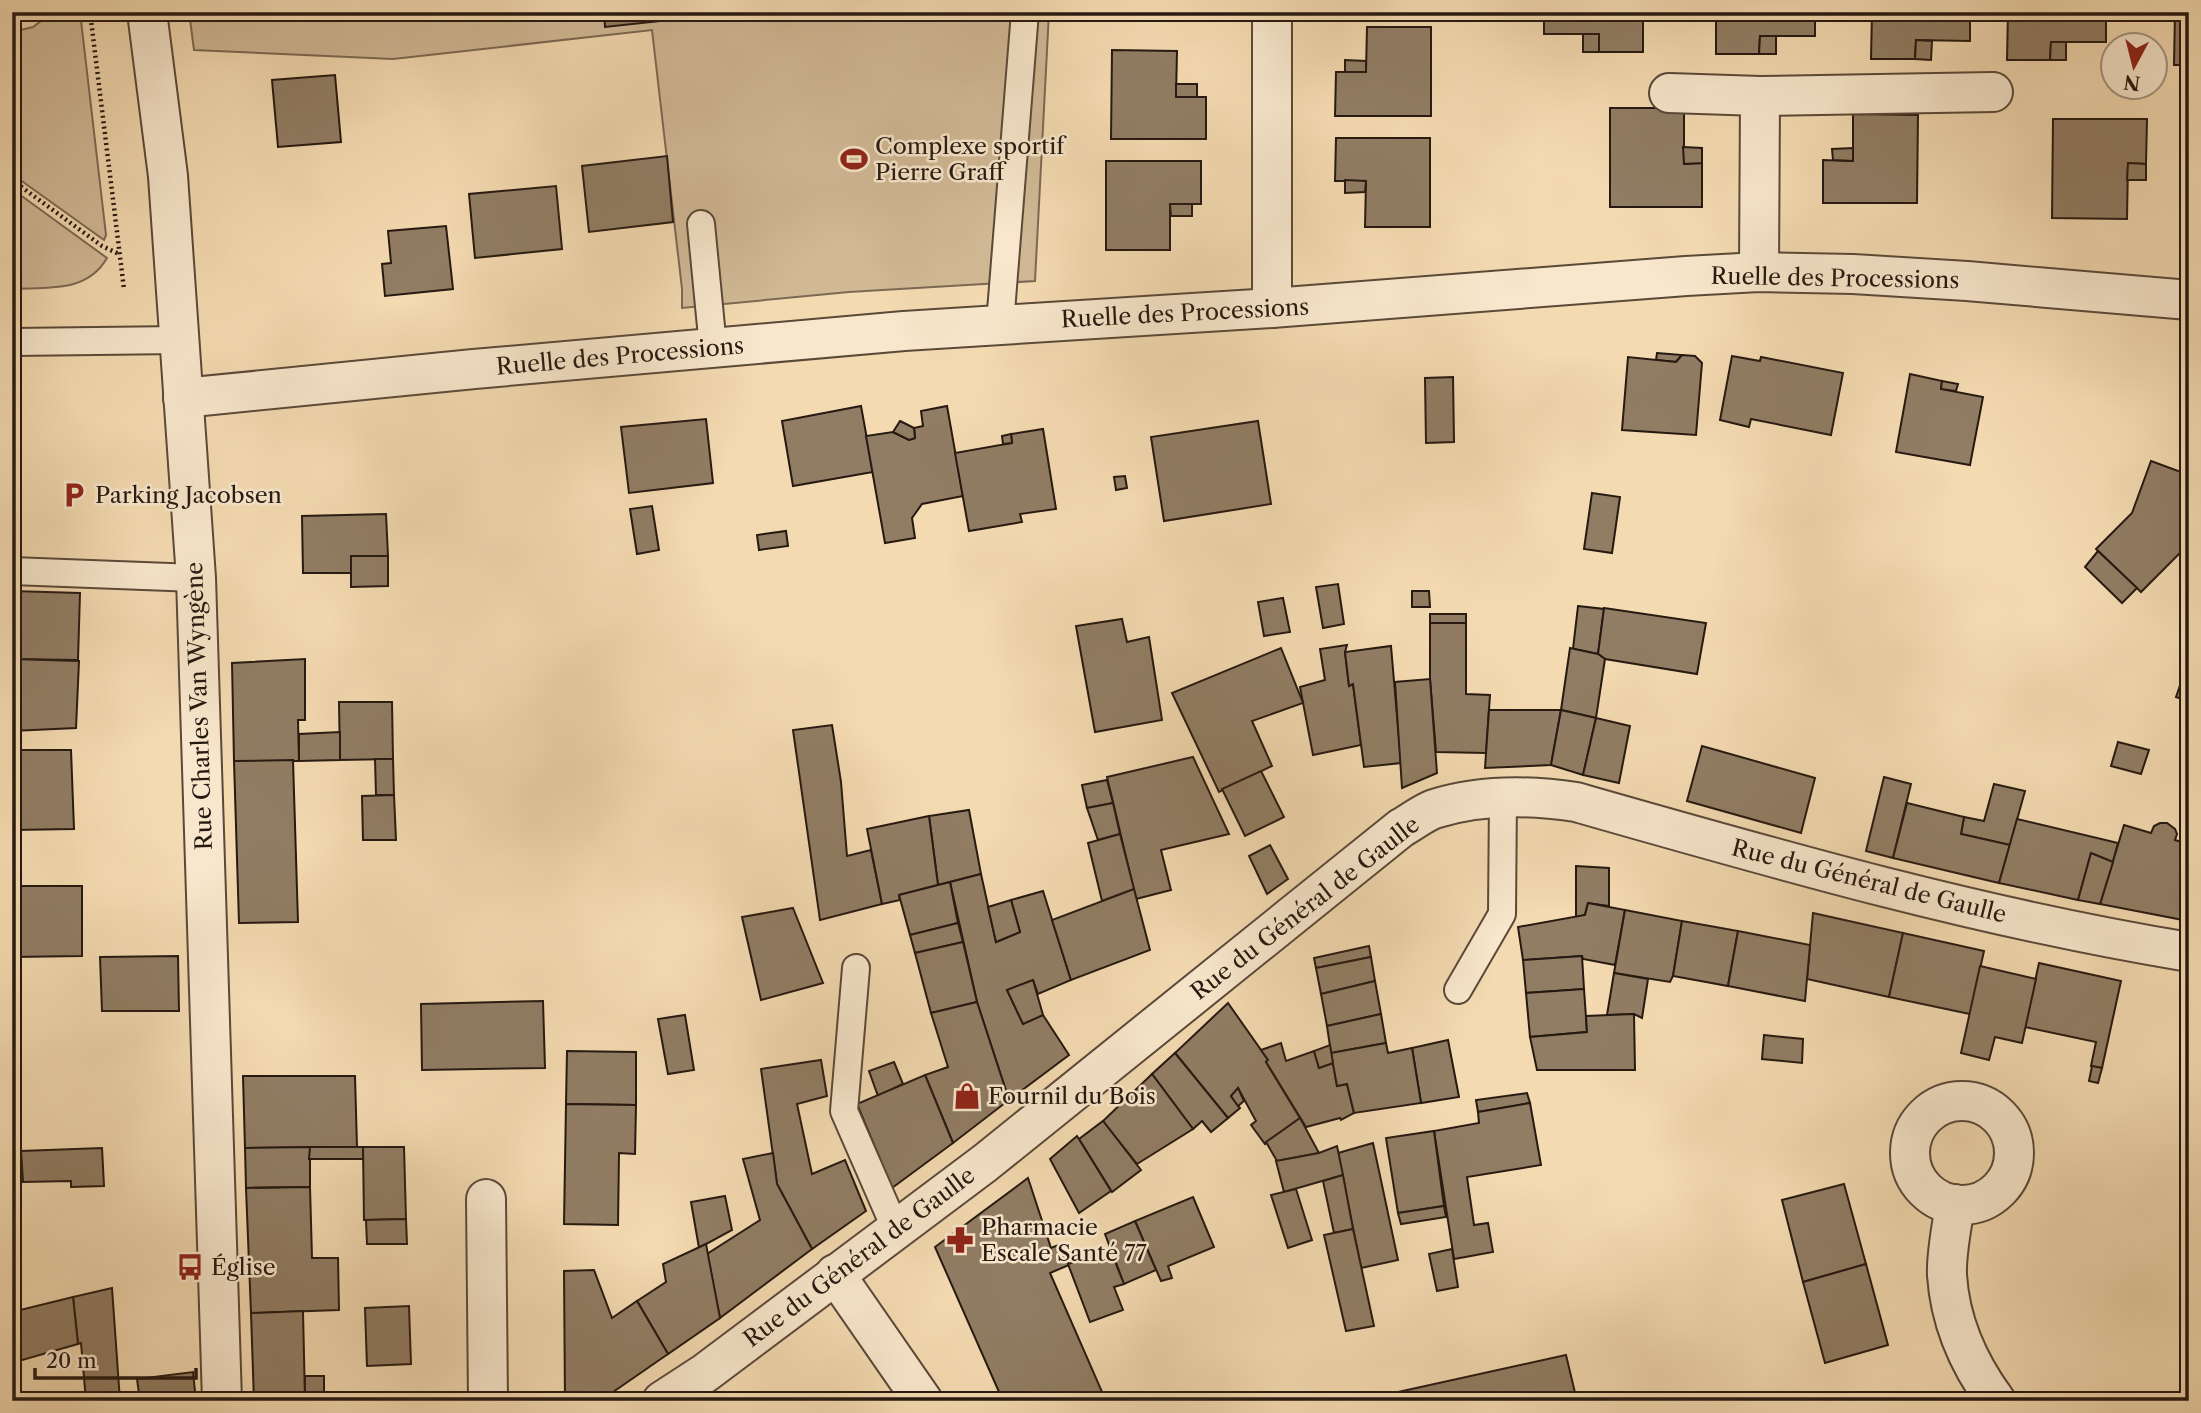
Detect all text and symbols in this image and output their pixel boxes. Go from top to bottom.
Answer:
north arrow [2100,32,2170,102]
text: N [2122,70,2142,95]
place label: Complexe sportif Pierre Graff [875,132,1067,186]
sports icon: Complexe sportif Pierre Graff [839,144,869,174]
street label: Ruelle des Processions [1710,262,1960,294]
street label: Ruelle des Processions [1060,293,1310,333]
street label: Ruelle des Processions [495,331,745,381]
parking icon: Parking Jacobsen [59,480,89,510]
place label: Parking Jacobsen [95,481,282,509]
street label: Rue Charles Van Wyngène [180,561,218,851]
street label: Rue du Général de Gaulle [1185,810,1425,1006]
street label: Rue du Général de Gaulle [1729,833,2009,929]
shop icon: Fournil du Bois [952,1081,982,1111]
place label: Fournil du Bois [988,1082,1156,1110]
street label: Rue du Général de Gaulle [738,1161,980,1353]
place label: Pharmacie Escale Santé 77 [981,1213,1148,1267]
pharmacy icon: Pharmacie Escale Santé 77 [945,1225,975,1255]
bus stop icon: Église [175,1252,205,1282]
place label: Église [211,1253,276,1281]
scale bar [35,1336,196,1380]
text: 20 m [46,1348,97,1373]

